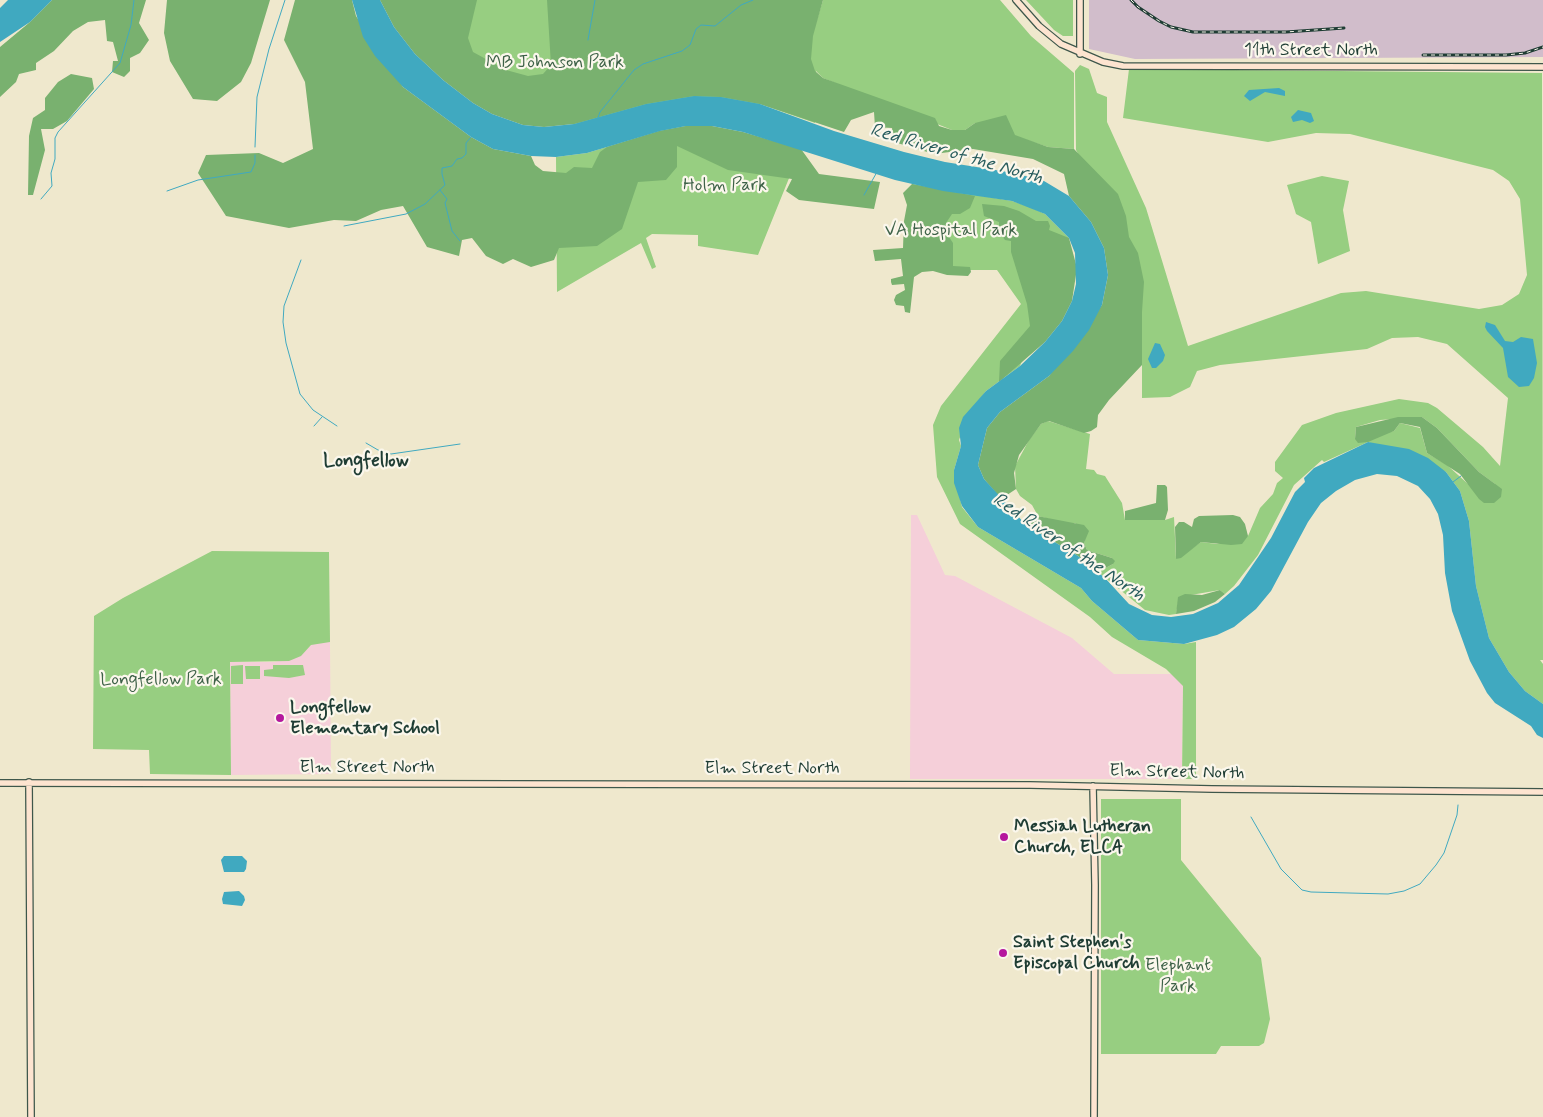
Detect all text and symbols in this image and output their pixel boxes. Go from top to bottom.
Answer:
street label: 11th Street North [1244,40,1378,62]
park label: MB Johnson Park [486,52,624,74]
water label: Red River of the North [867,119,1045,191]
park label: Holm Park [683,175,767,197]
park label: VA Hospital Park [885,220,1017,242]
district label: Longfellow [323,451,409,473]
water label: Red River of the North [988,489,1148,607]
park label: Longfellow Park [100,669,222,691]
place label: Longfellow Elementary School [290,697,440,740]
marker: Longfellow Elementary School [274,712,286,724]
street label: Elm Street North [299,757,435,779]
street label: Elm Street North [704,758,840,780]
street label: Elm Street North [1109,761,1245,785]
place label: Messiah Lutheran Church, ELCA [1014,816,1151,859]
marker: Messiah Lutheran Church, ELCA [998,831,1010,843]
place label: Saint Stephen's Episcopal Church [1013,932,1140,974]
marker: Saint Stephen's Episcopal Church [997,947,1009,959]
park label: Elephant Park [1145,955,1211,998]

